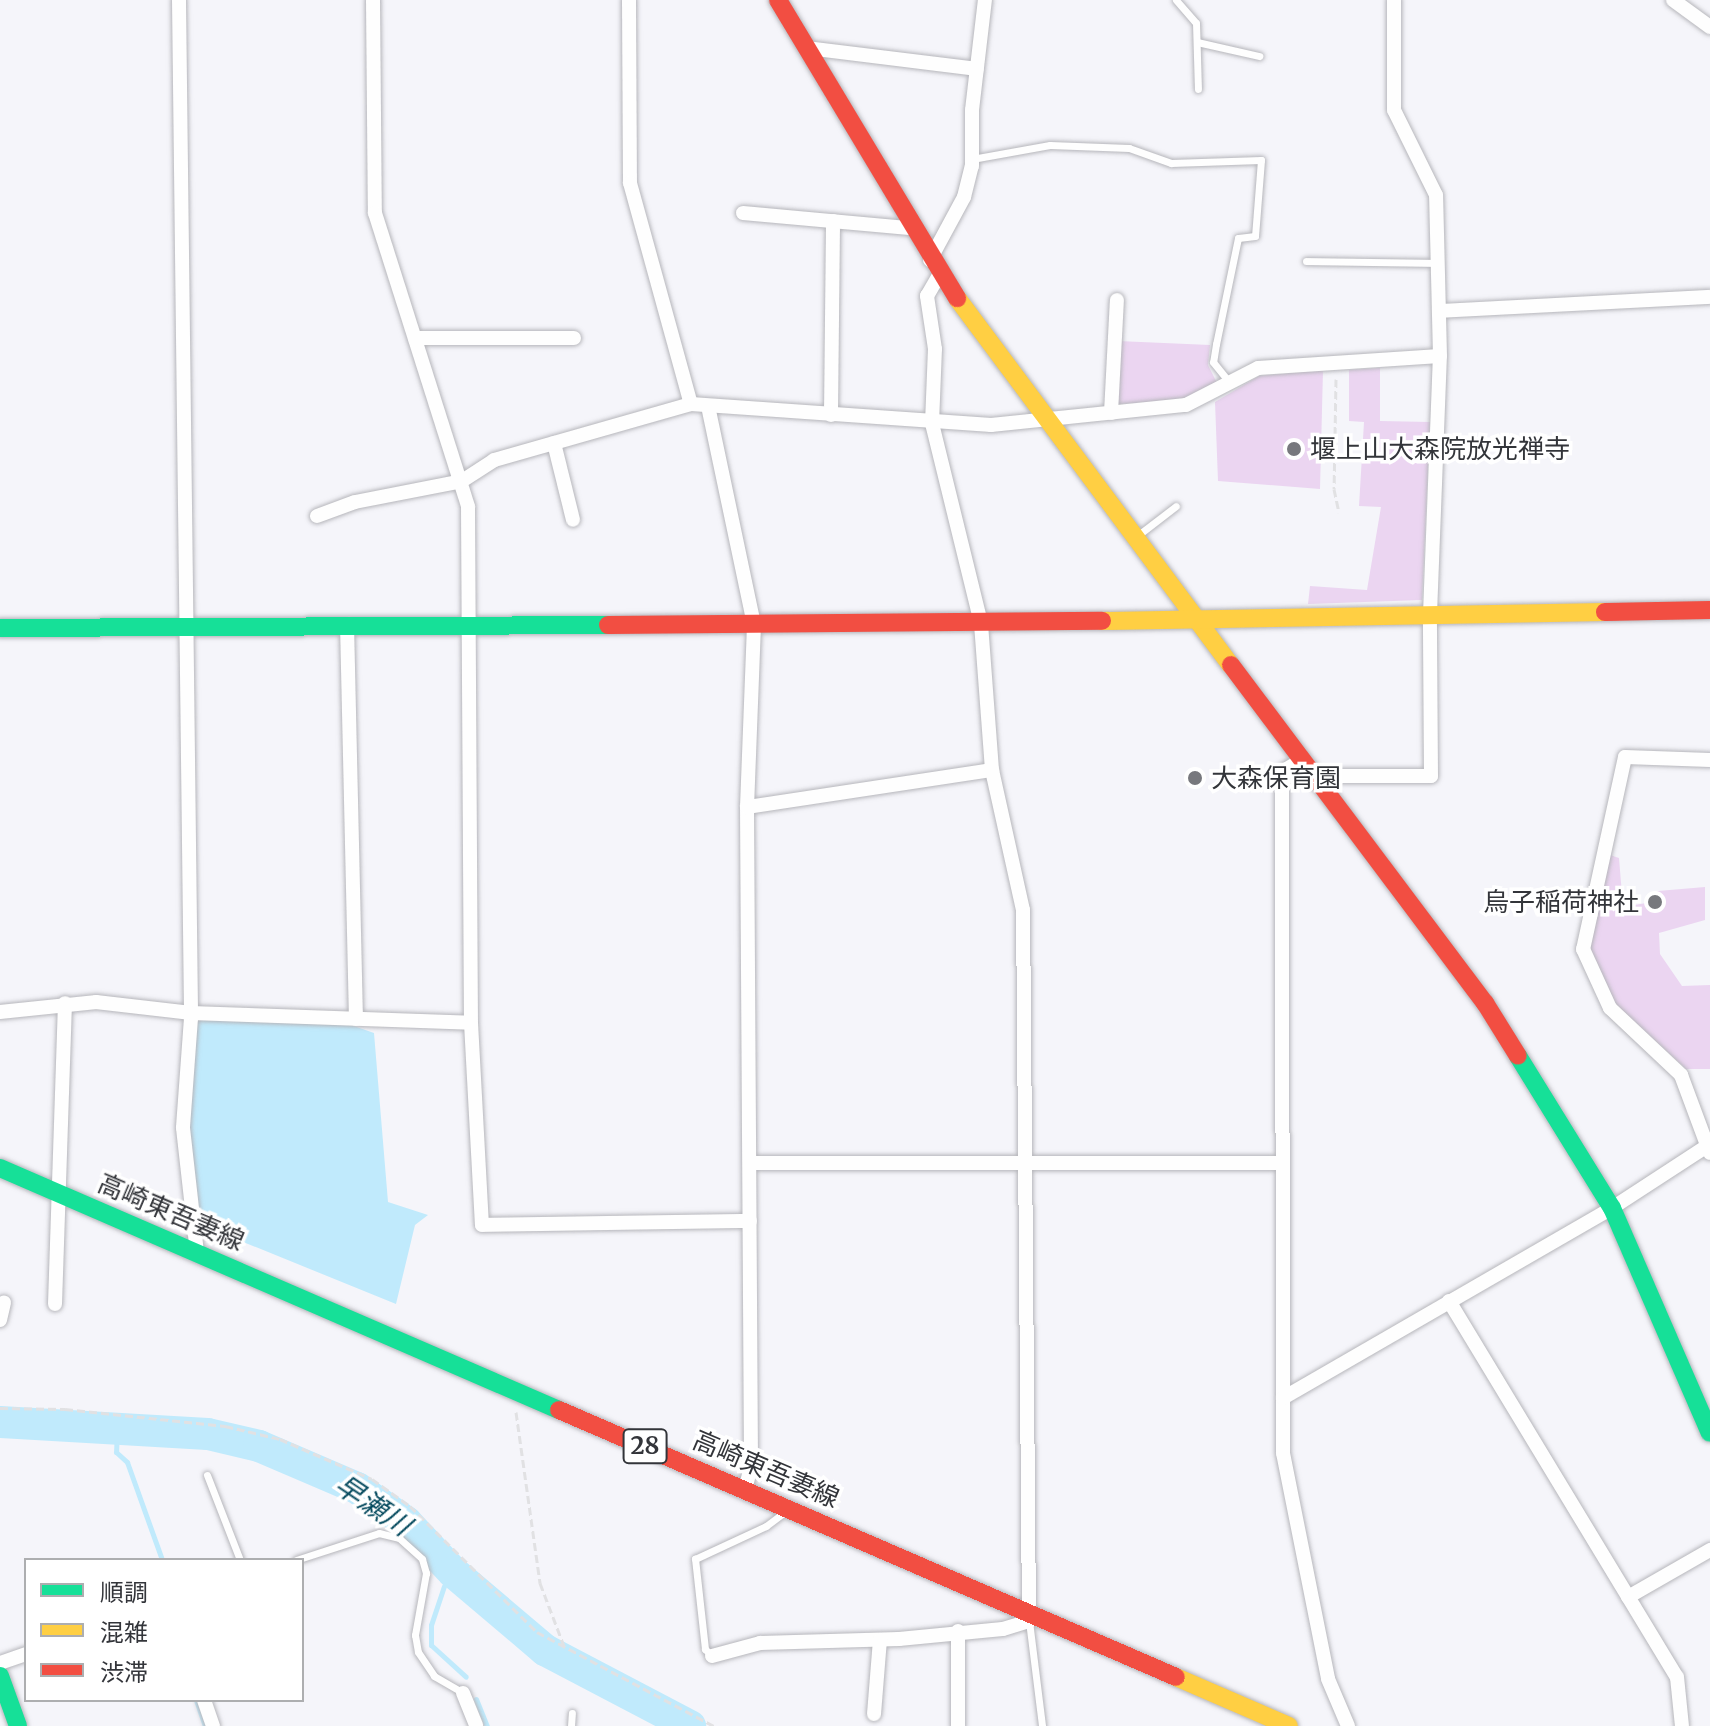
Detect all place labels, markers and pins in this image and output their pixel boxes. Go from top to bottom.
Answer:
place label: 堰上山大森院放光禅寺 [1310,433,1570,465]
marker: 堰上山大森院放光禅寺 [1285,440,1303,458]
place label: 大森保育園 [1211,762,1341,794]
marker: 大森保育園 [1186,769,1204,787]
place label: 烏子稲荷神社 [1483,886,1639,918]
marker: 烏子稲荷神社 [1646,893,1664,911]

